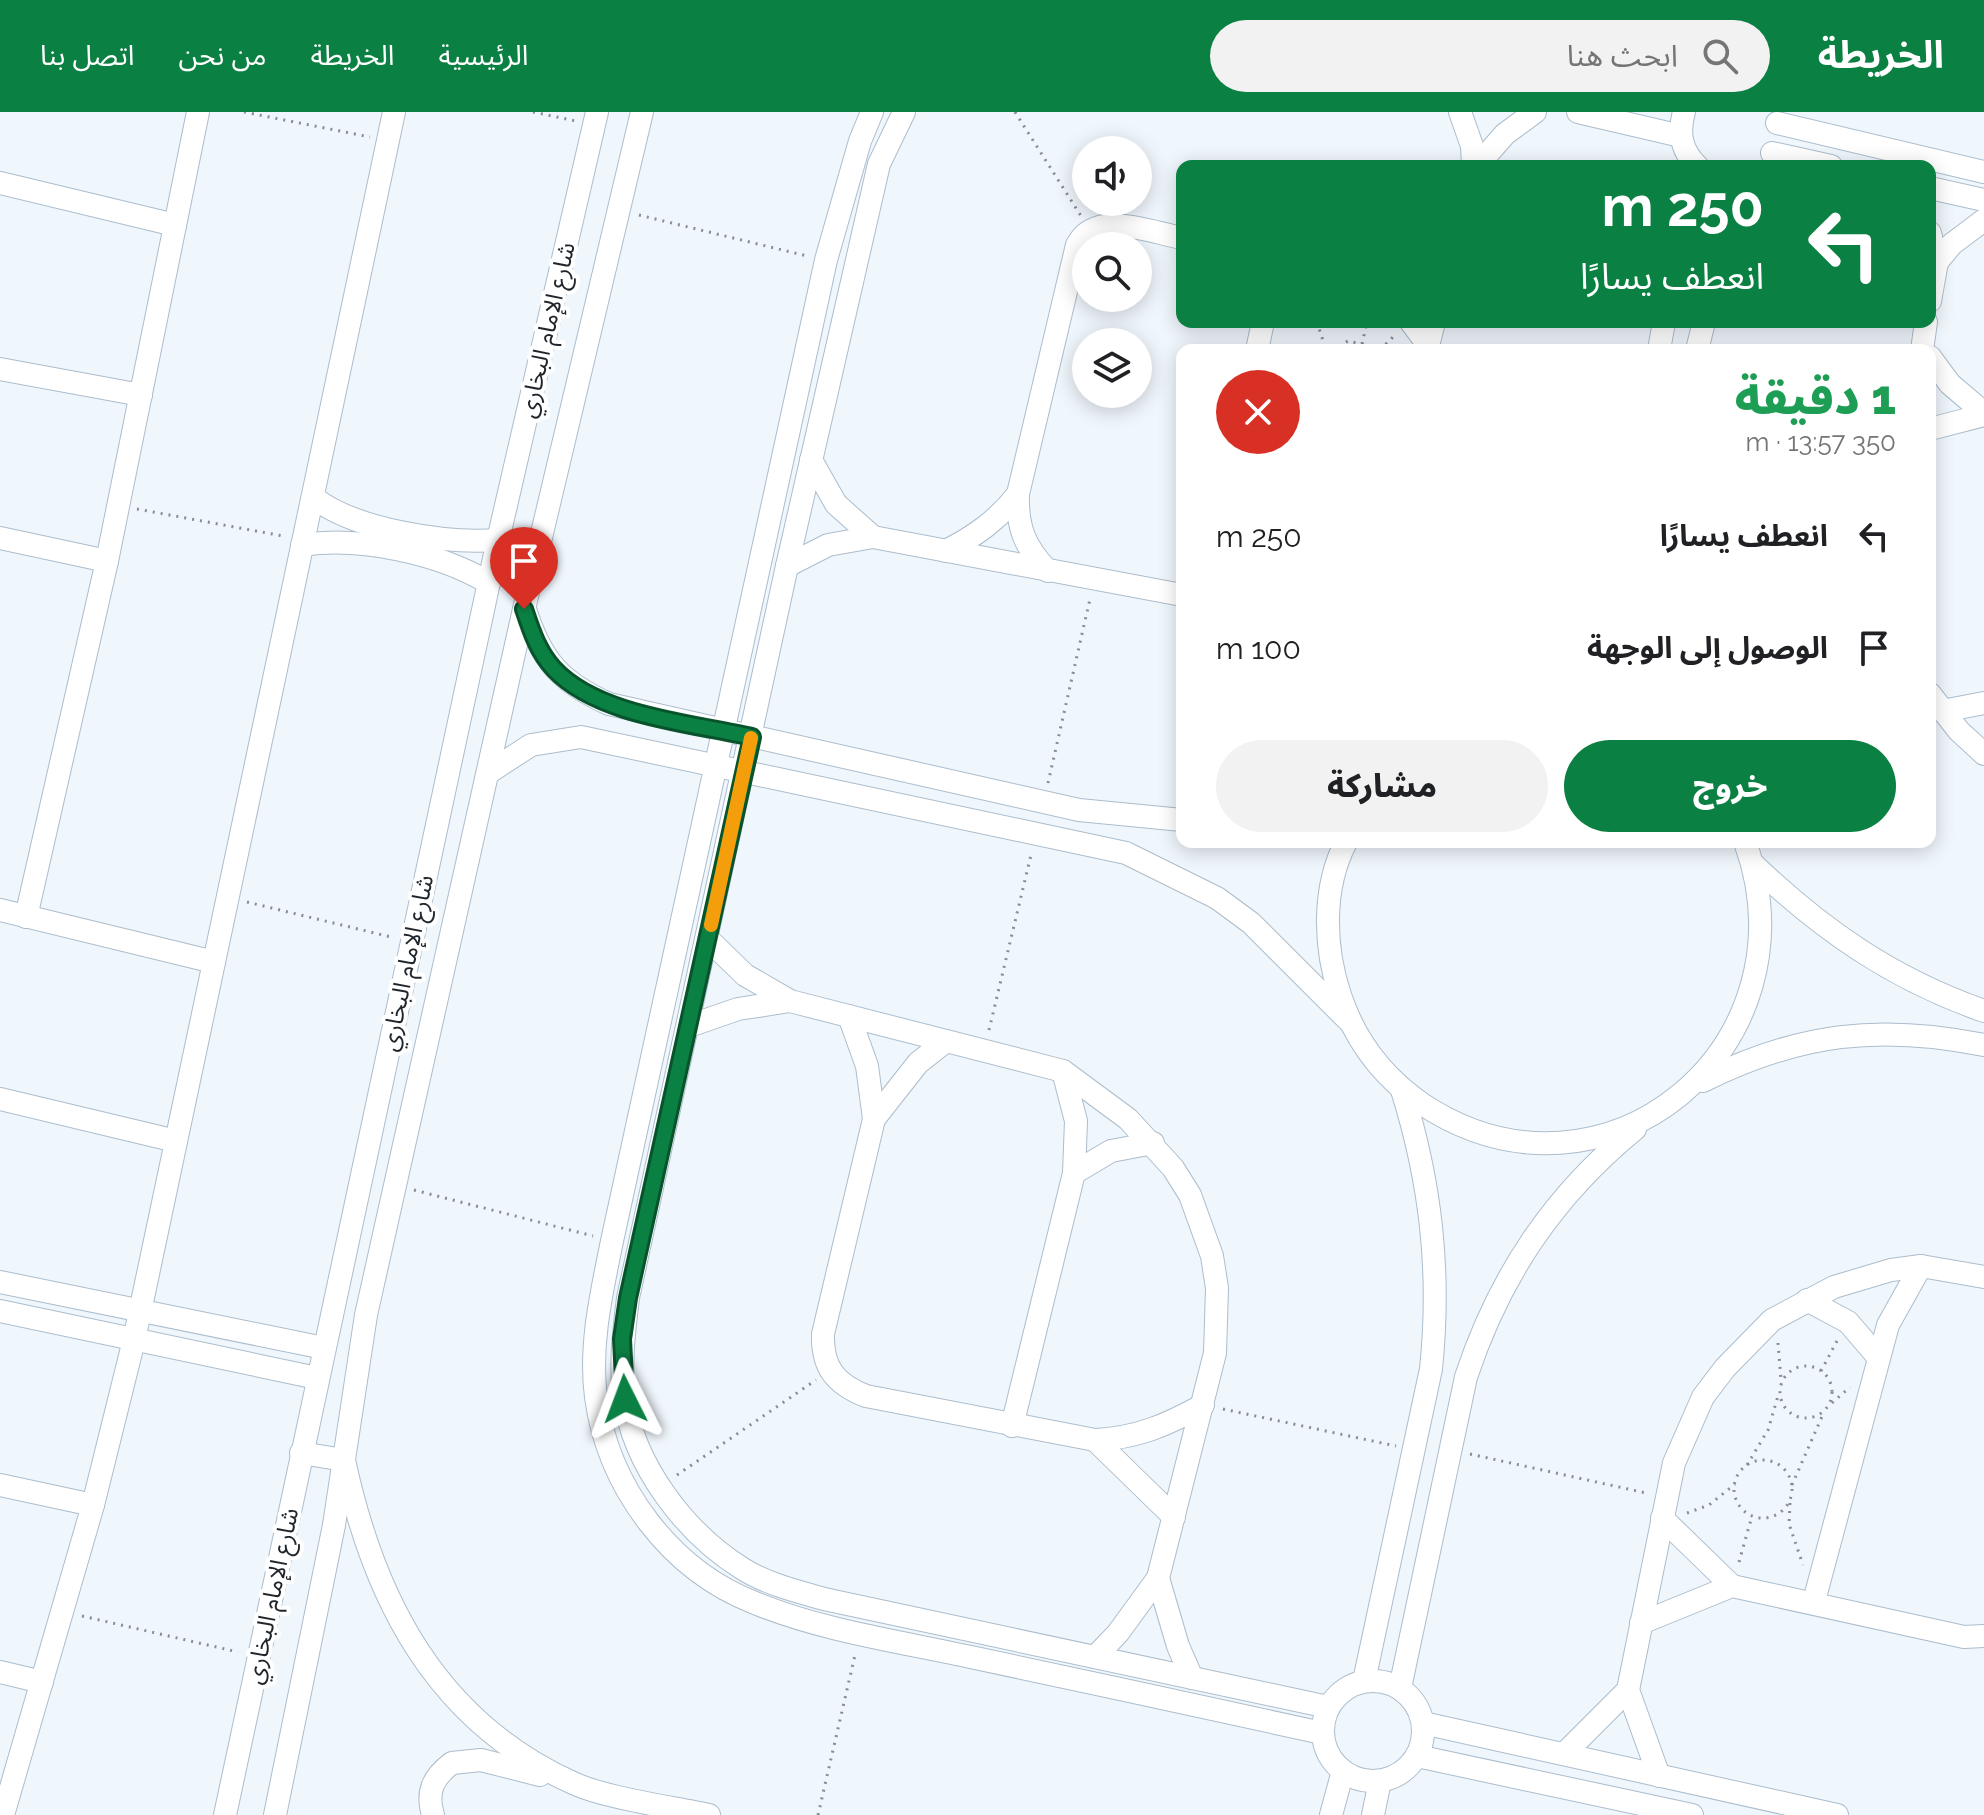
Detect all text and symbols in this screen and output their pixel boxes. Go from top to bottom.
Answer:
search box [1210,20,1770,92]
text: الخريطة [1818,32,1944,77]
icon: search [1698,34,1742,78]
text: ابحث هنا [1567,38,1678,73]
text: اتصل بنا [40,39,134,72]
text: من نحن [178,39,267,72]
text: الخريطة [311,39,394,72]
text: الرئيسية [438,39,529,72]
map controls [1072,136,1152,408]
button: sound [1072,136,1152,216]
text: 250 m [1601,173,1764,239]
icon: left [1792,192,1896,296]
button: search [1072,232,1152,312]
street label: شارع الإمام البخاري [512,239,585,422]
text: انعطف يسارًا [1580,255,1764,297]
button: layers [1072,328,1152,408]
text: 1 دقيقة [1735,369,1896,425]
button: close [1216,370,1300,454]
text: 350 m · 13:57 [1745,427,1896,457]
icon: left [1852,514,1896,558]
text: انعطف يسارًا [1660,518,1828,553]
text: 250 m [1216,519,1302,554]
pin [490,527,558,609]
icon: arrive [502,539,546,583]
icon: arrive [1852,626,1896,670]
text: الوصول إلى الوجهة [1587,630,1828,665]
text: 100 m [1216,631,1301,666]
button: مشاركة [1216,740,1548,832]
button: خروج [1564,740,1896,832]
street label: شارع الإمام البخاري [374,872,444,1055]
position arrow [583,1357,667,1441]
street label: شارع الإمام البخاري [239,1505,309,1688]

